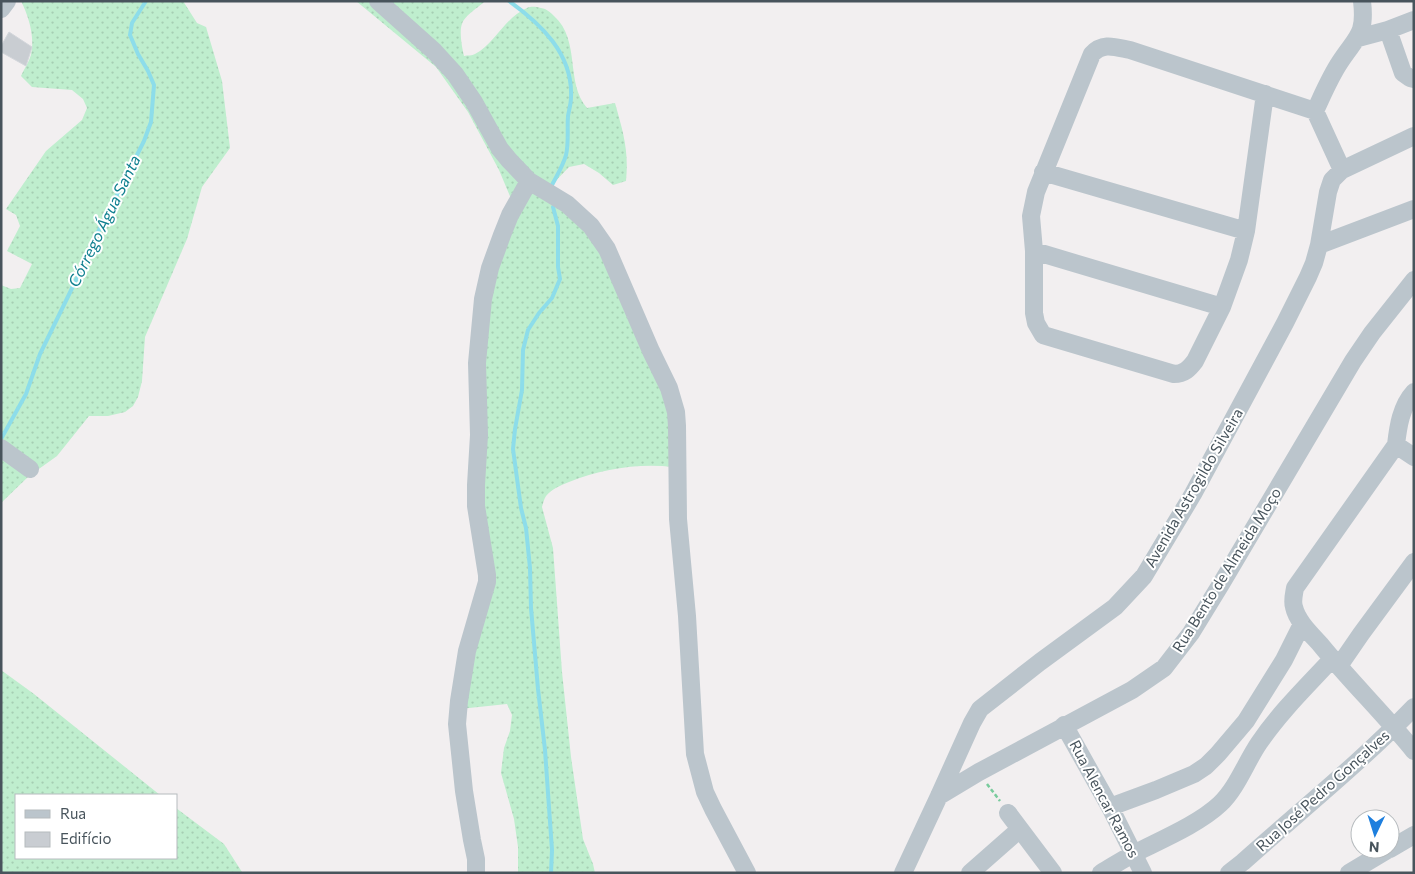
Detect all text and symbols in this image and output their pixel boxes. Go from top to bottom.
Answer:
water label: Córrego Água Santa [63,152,144,290]
street label: Avenida Astrogildo Silveira [1140,405,1246,570]
street label: Rua Bento de Almeida Moço [1168,484,1284,655]
street label: Rua José Pedro Gonçalves [1252,726,1393,855]
street label: Rua Alencar Ramos [1066,737,1144,860]
legend [15,794,178,859]
text: Rua [60,804,86,822]
north arrow [1350,809,1400,859]
text: Edifício [60,829,111,847]
text: N [1368,839,1380,856]

